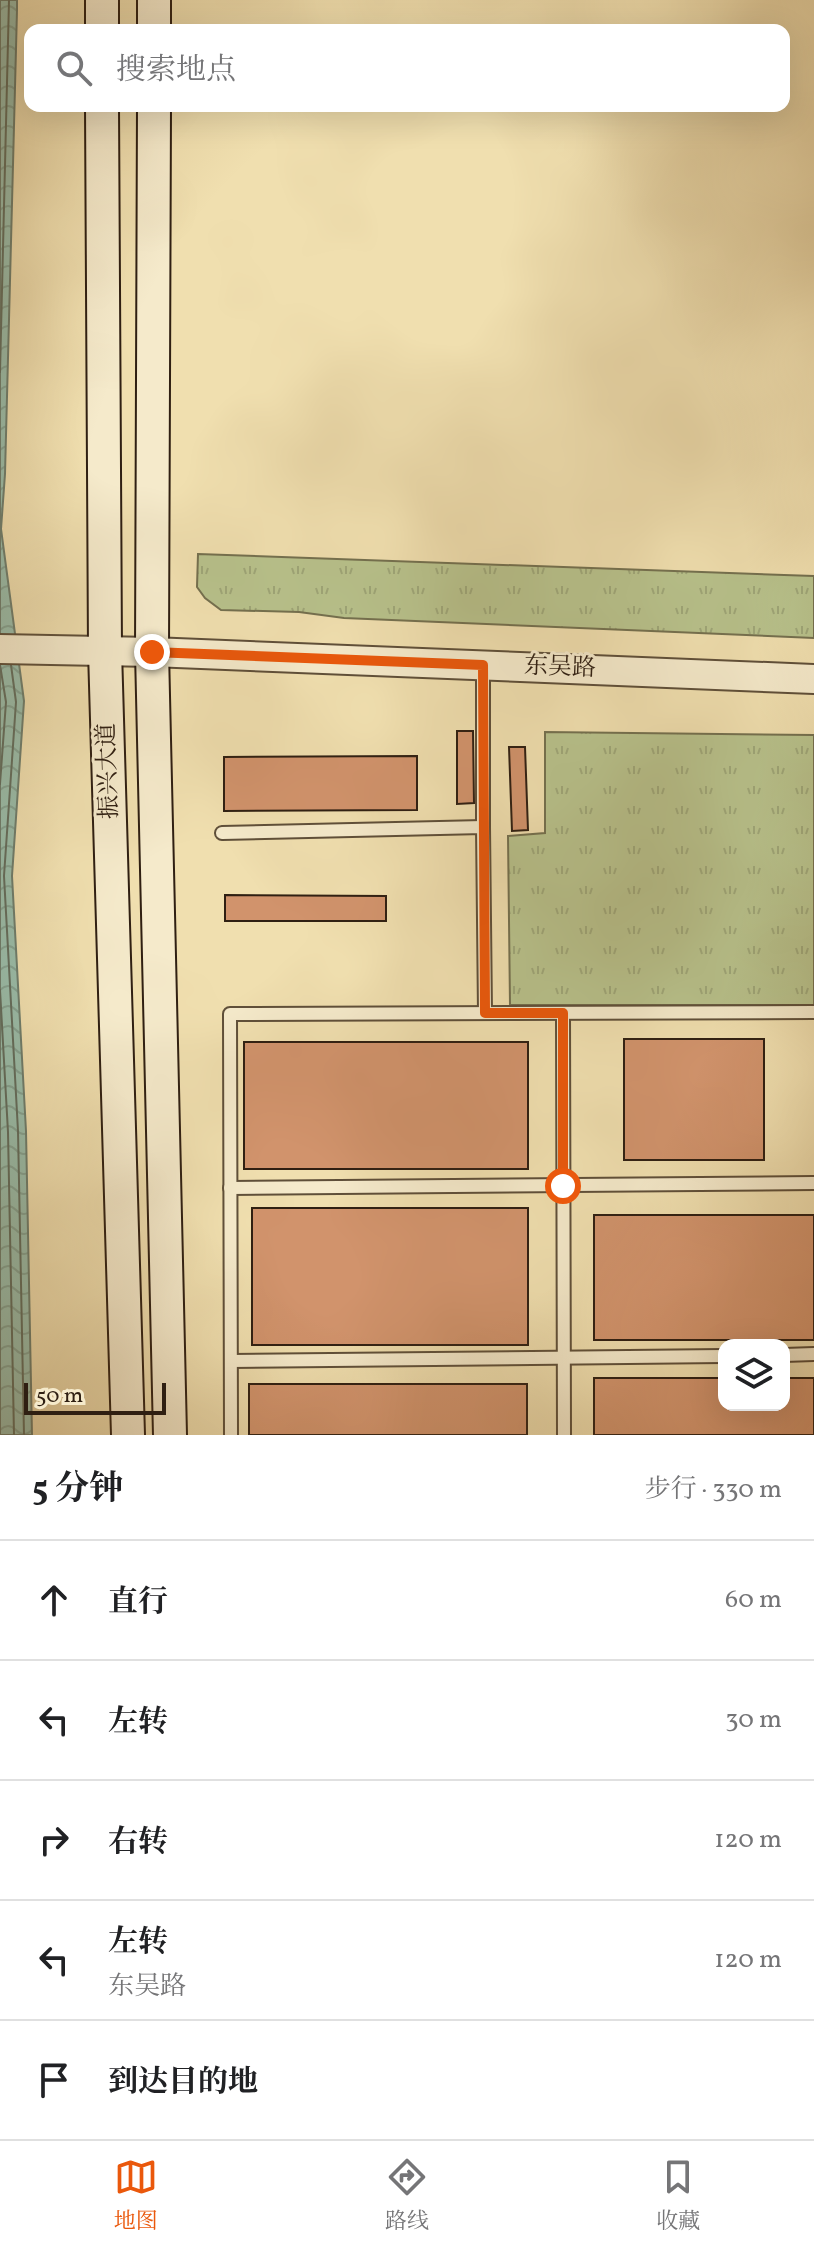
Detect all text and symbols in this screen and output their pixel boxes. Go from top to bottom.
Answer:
search box [24,24,790,112]
icon: search [52,46,96,90]
text: 搜索地点 [116,50,236,92]
route end [134,634,170,670]
street label: 东吴路 [523,650,597,686]
street label: 振兴大道 [90,722,128,820]
route start [545,1168,581,1204]
map controls [718,1339,790,1411]
button: layers [718,1339,790,1411]
scale bar [24,1379,166,1415]
text: 50 m [36,1381,83,1412]
text: 5 分钟 [32,1467,123,1514]
text: 步行 · 330 m [645,1472,782,1508]
icon: ahead [32,1578,76,1622]
text: 直行 [108,1582,168,1624]
text: 60 m [725,1582,782,1618]
icon: left [32,1698,76,1742]
text: 左转 [108,1702,168,1744]
text: 30 m [725,1702,782,1738]
icon: right [32,1818,76,1862]
text: 右转 [108,1822,168,1864]
text: 120 m [714,1822,782,1858]
text: 左转 [108,1922,168,1964]
icon: left [32,1938,76,1982]
text: 120 m [714,1942,782,1978]
text: 东吴路 [108,1969,186,2005]
icon: arrive [32,2058,76,2102]
text: 到达目的地 [108,2062,258,2104]
tab: 地图 [114,2155,158,2238]
tab: 路线 [385,2155,429,2238]
tab: 收藏 [656,2155,700,2238]

